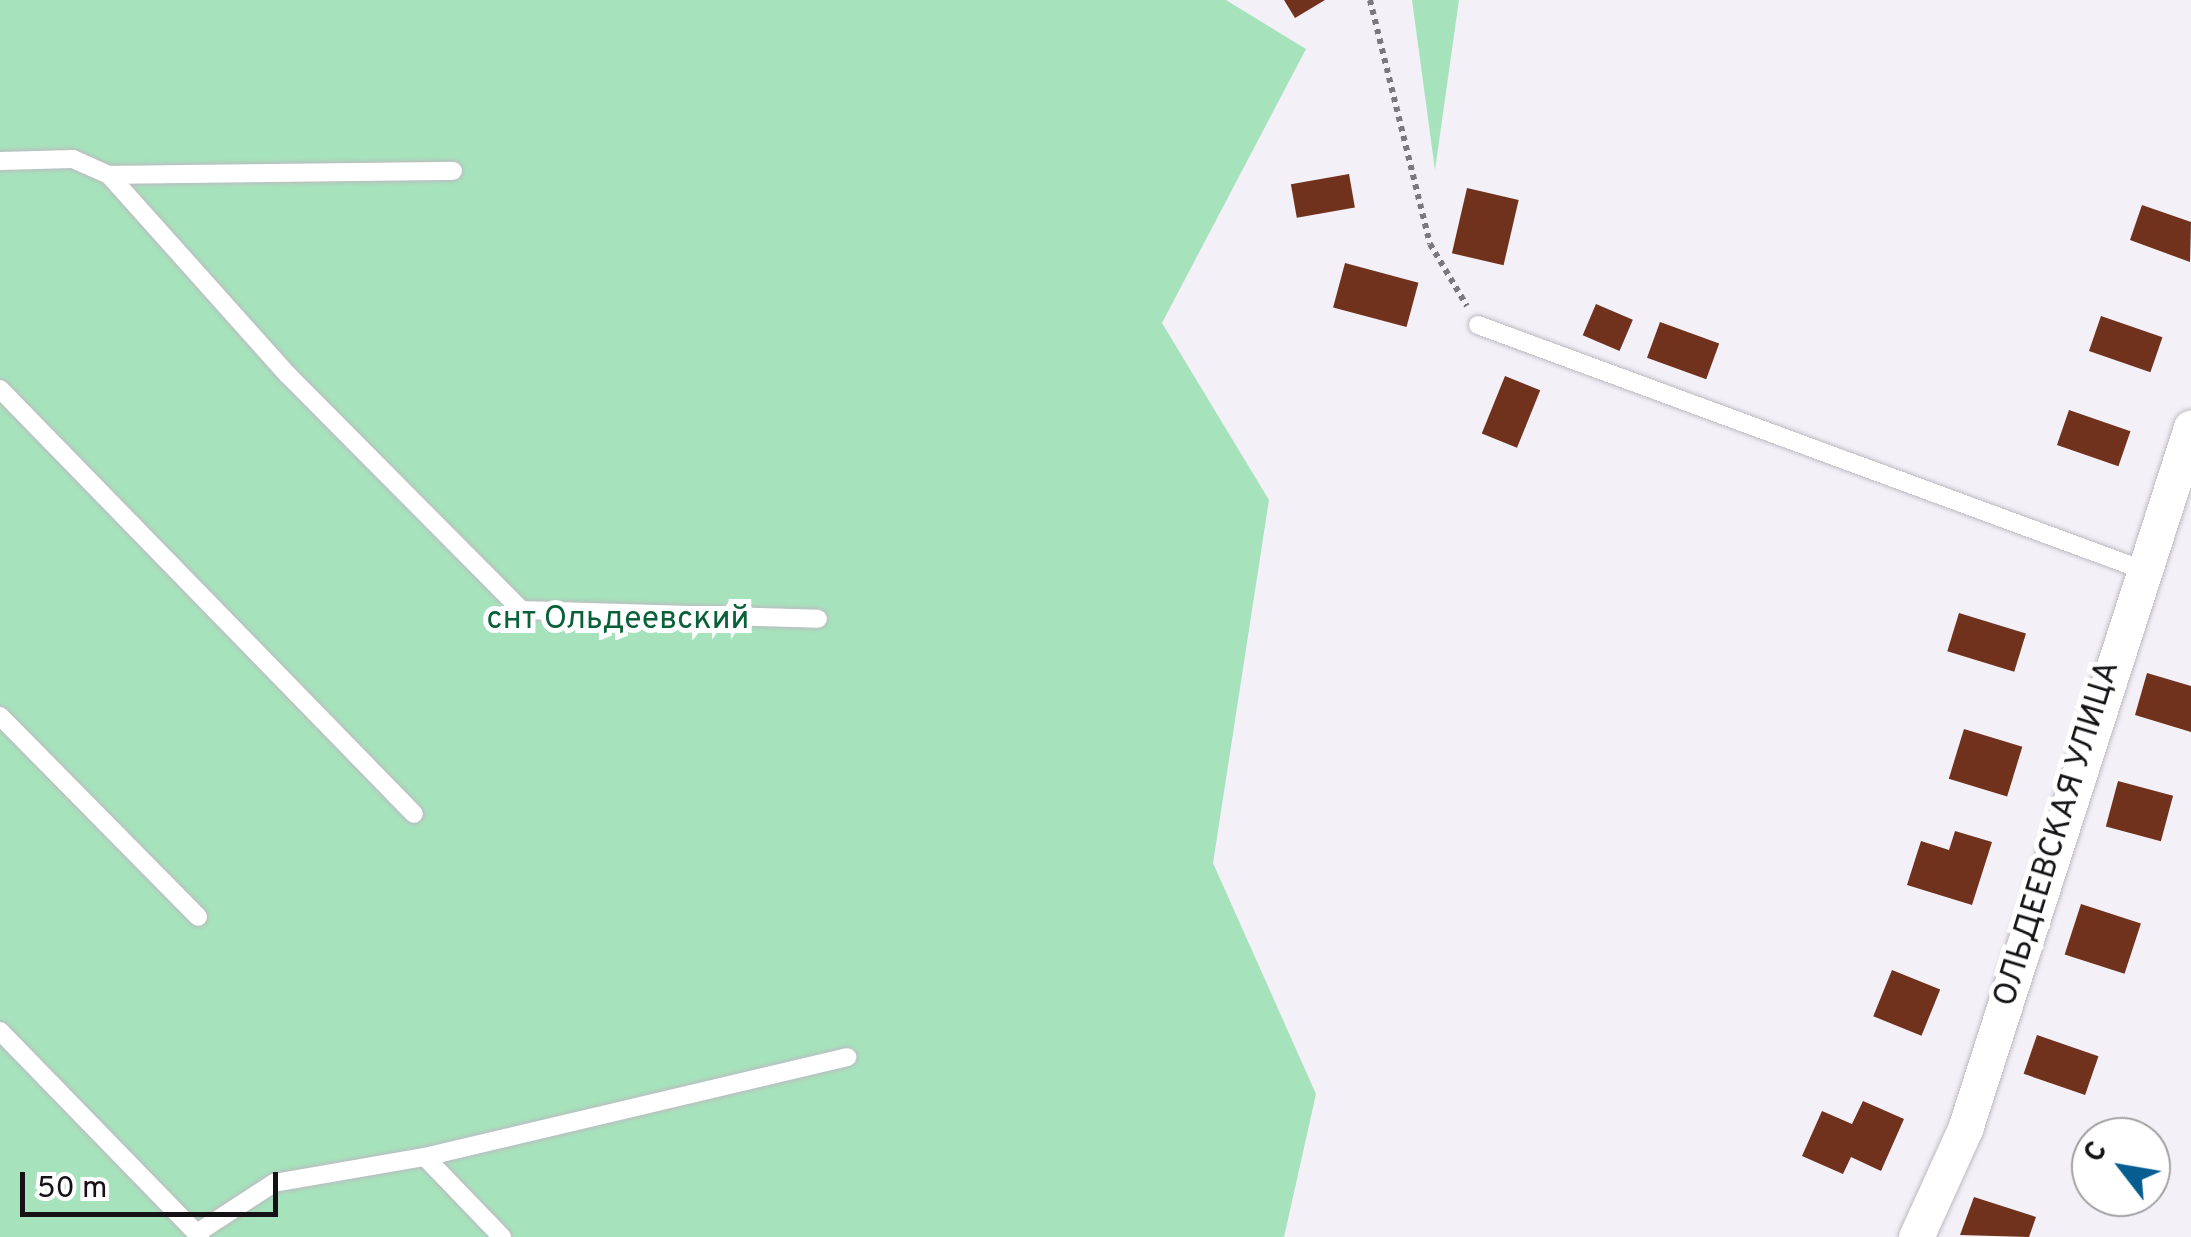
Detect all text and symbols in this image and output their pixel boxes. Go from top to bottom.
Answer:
park label: снт Ольдеевский [487,601,749,639]
street label: ОЛЬДЕЕВСКАЯ УЛИЦА [1987,657,2129,1011]
north arrow [2071,1117,2171,1217]
text: С [2077,1136,2117,1170]
scale bar [25,1152,282,1214]
text: 50 m [37,1171,107,1208]

